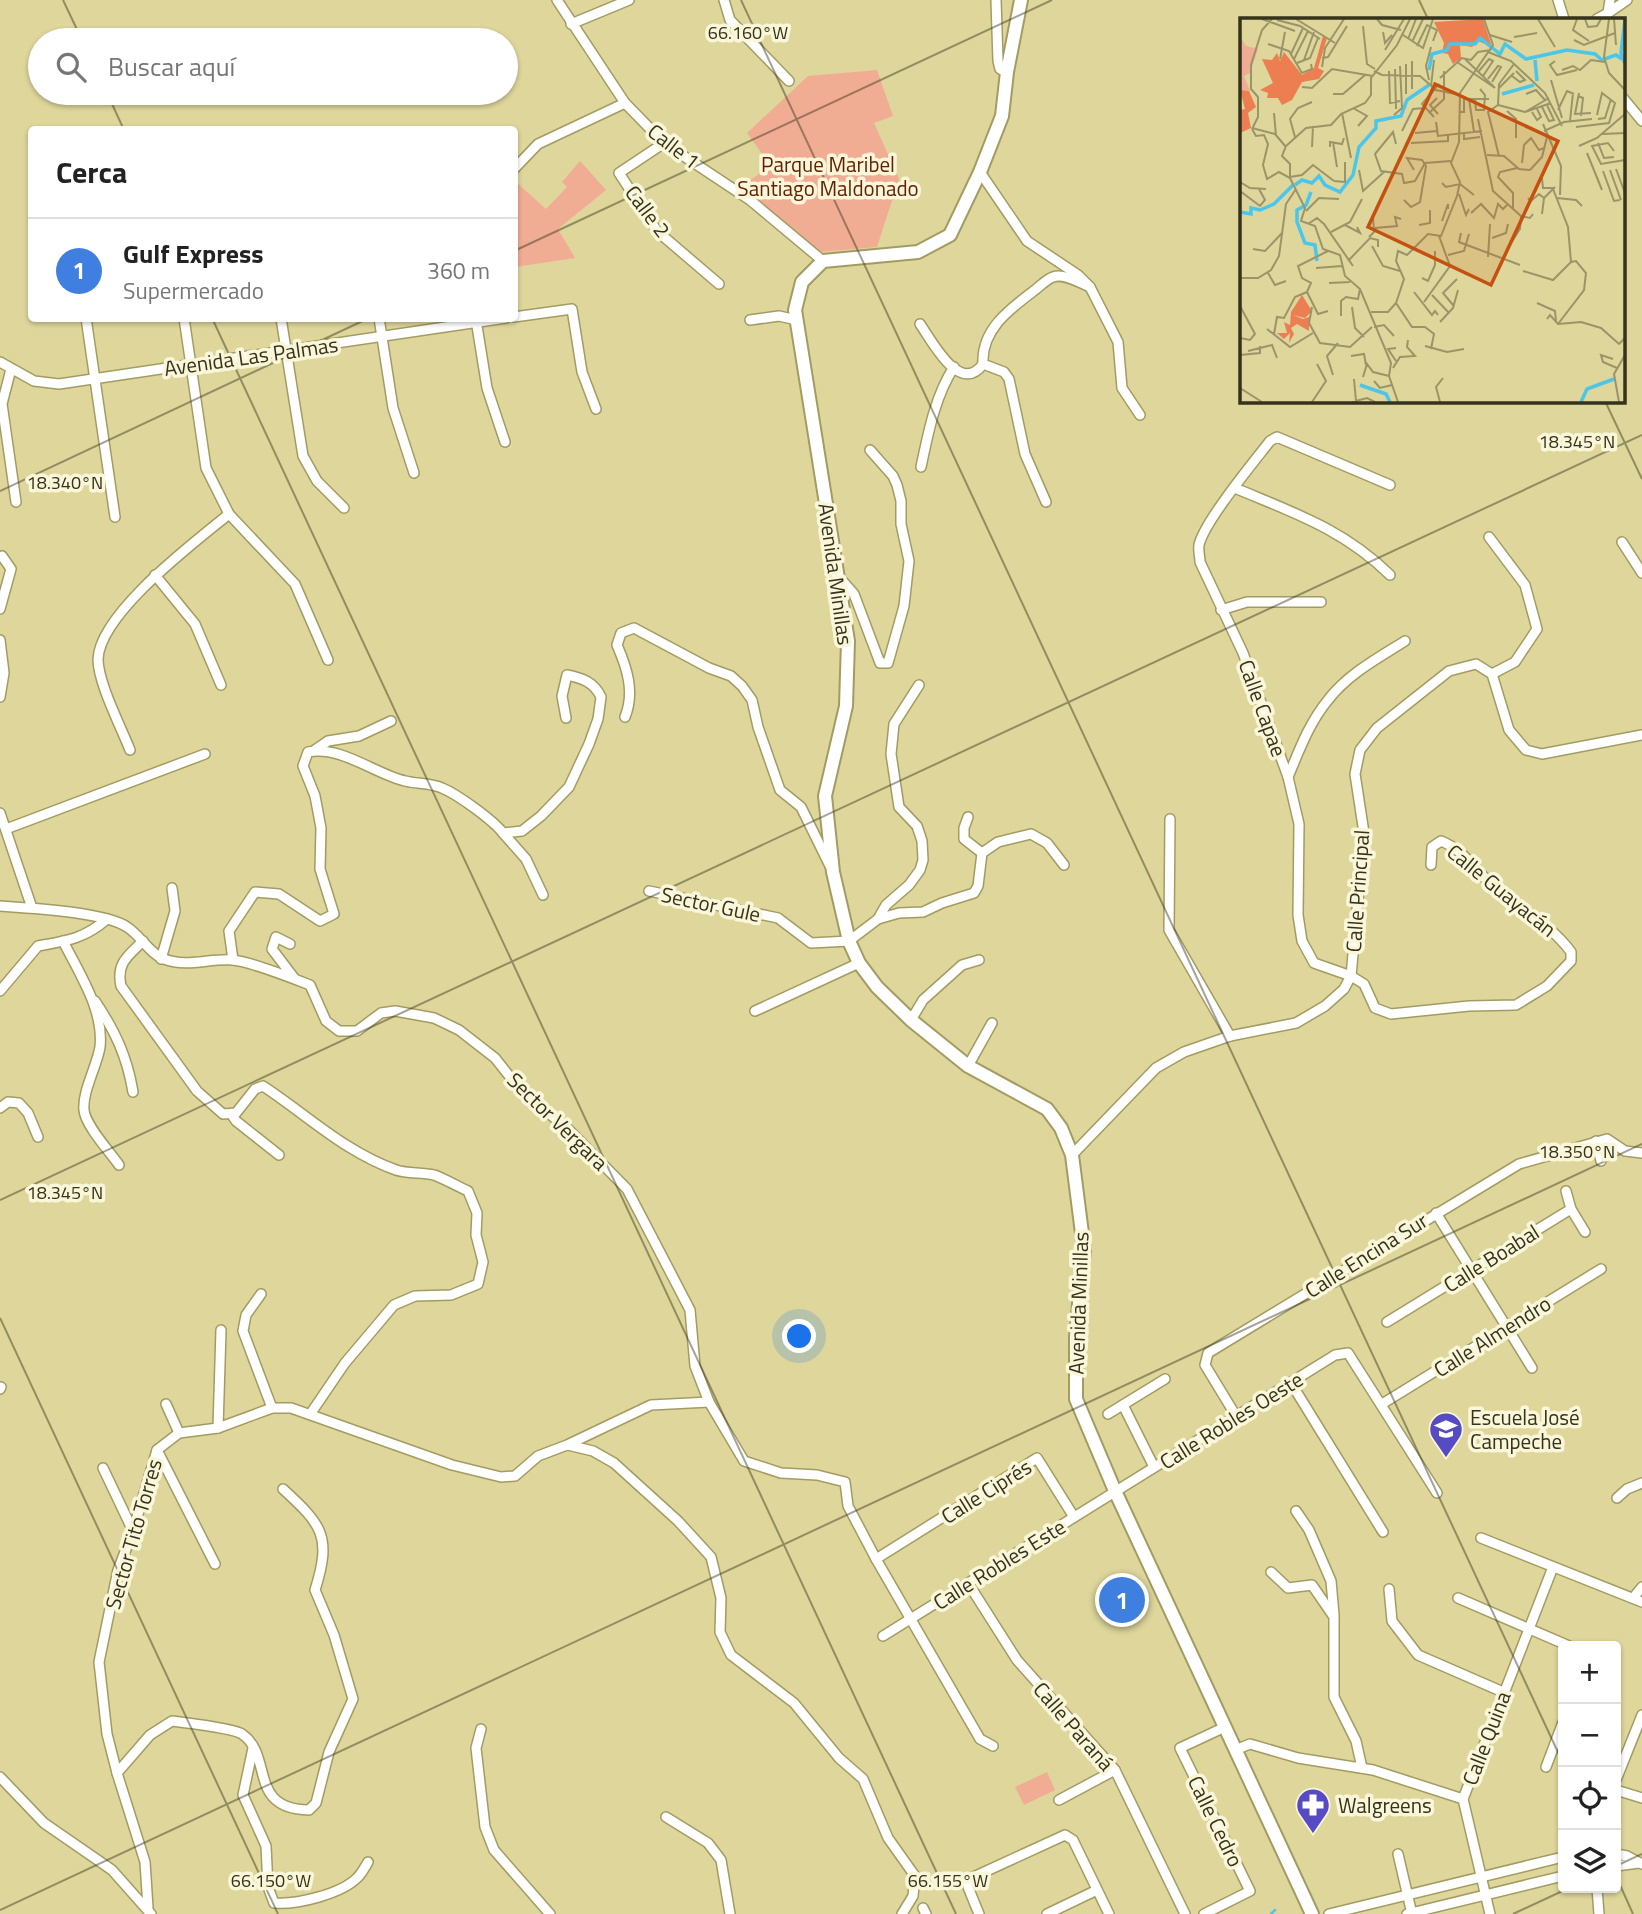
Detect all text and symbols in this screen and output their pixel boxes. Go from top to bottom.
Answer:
inset map [1240,18,1624,402]
text: 66.160°W [708,19,788,46]
search box [28,28,518,105]
text: Buscar aquí [108,47,235,86]
icon: search [52,48,90,86]
street label: Calle 1 [641,115,707,177]
park label: Parque Maribel Santiago Maldonado [737,148,919,204]
text: Cerca [56,149,127,195]
street label: Calle 2 [618,178,678,244]
text: Gulf Express [123,234,264,273]
text: 1 [73,253,85,288]
text: 360 m [427,253,490,288]
text: Supermercado [123,273,264,308]
street label: Avenida Las Palmas [162,328,340,384]
text: 18.345°N [1539,428,1615,455]
text: 18.340°N [27,469,103,496]
street label: Avenida Minillas [810,501,862,647]
street label: Calle Capae [1231,655,1295,761]
street label: Calle Principal [1337,829,1377,953]
street label: Calle Guayacán [1440,836,1564,944]
street label: Sector Gule [658,878,764,930]
street label: Sector Vergara [500,1064,616,1178]
text: 18.350°N [1539,1138,1615,1165]
text: 18.345°N [27,1179,103,1206]
street label: Calle Encina Sur [1298,1204,1434,1306]
street label: Calle Boabal [1437,1216,1545,1300]
street label: Avenida Minillas [1060,1231,1096,1375]
street label: Calle Almendro [1427,1287,1557,1385]
your location [782,1319,816,1353]
street label: Calle Robles Oeste [1153,1363,1309,1477]
place label: Escuela José Campeche [1470,1401,1580,1457]
school or university icon: Escuela José Campeche [1427,1410,1465,1459]
street label: Calle Ciprés [935,1451,1037,1531]
street label: Sector Tito Torres [96,1455,170,1613]
street label: Calle Robles Este [927,1510,1071,1618]
pin: 1 [1099,1574,1145,1626]
map controls [1558,1641,1621,1893]
button: + [1558,1641,1621,1704]
street label: Calle Paraná [1026,1674,1122,1778]
street label: Calle Quina [1453,1686,1519,1790]
button: − [1558,1704,1621,1767]
button: locate [1558,1767,1621,1830]
street label: Calle Cedro [1180,1770,1252,1872]
pharmacy icon: Walgreens [1294,1786,1332,1835]
place label: Walgreens [1338,1789,1432,1821]
button: layers [1558,1830,1621,1893]
text: 66.150°W [231,1867,311,1894]
text: 66.155°W [908,1867,988,1894]

